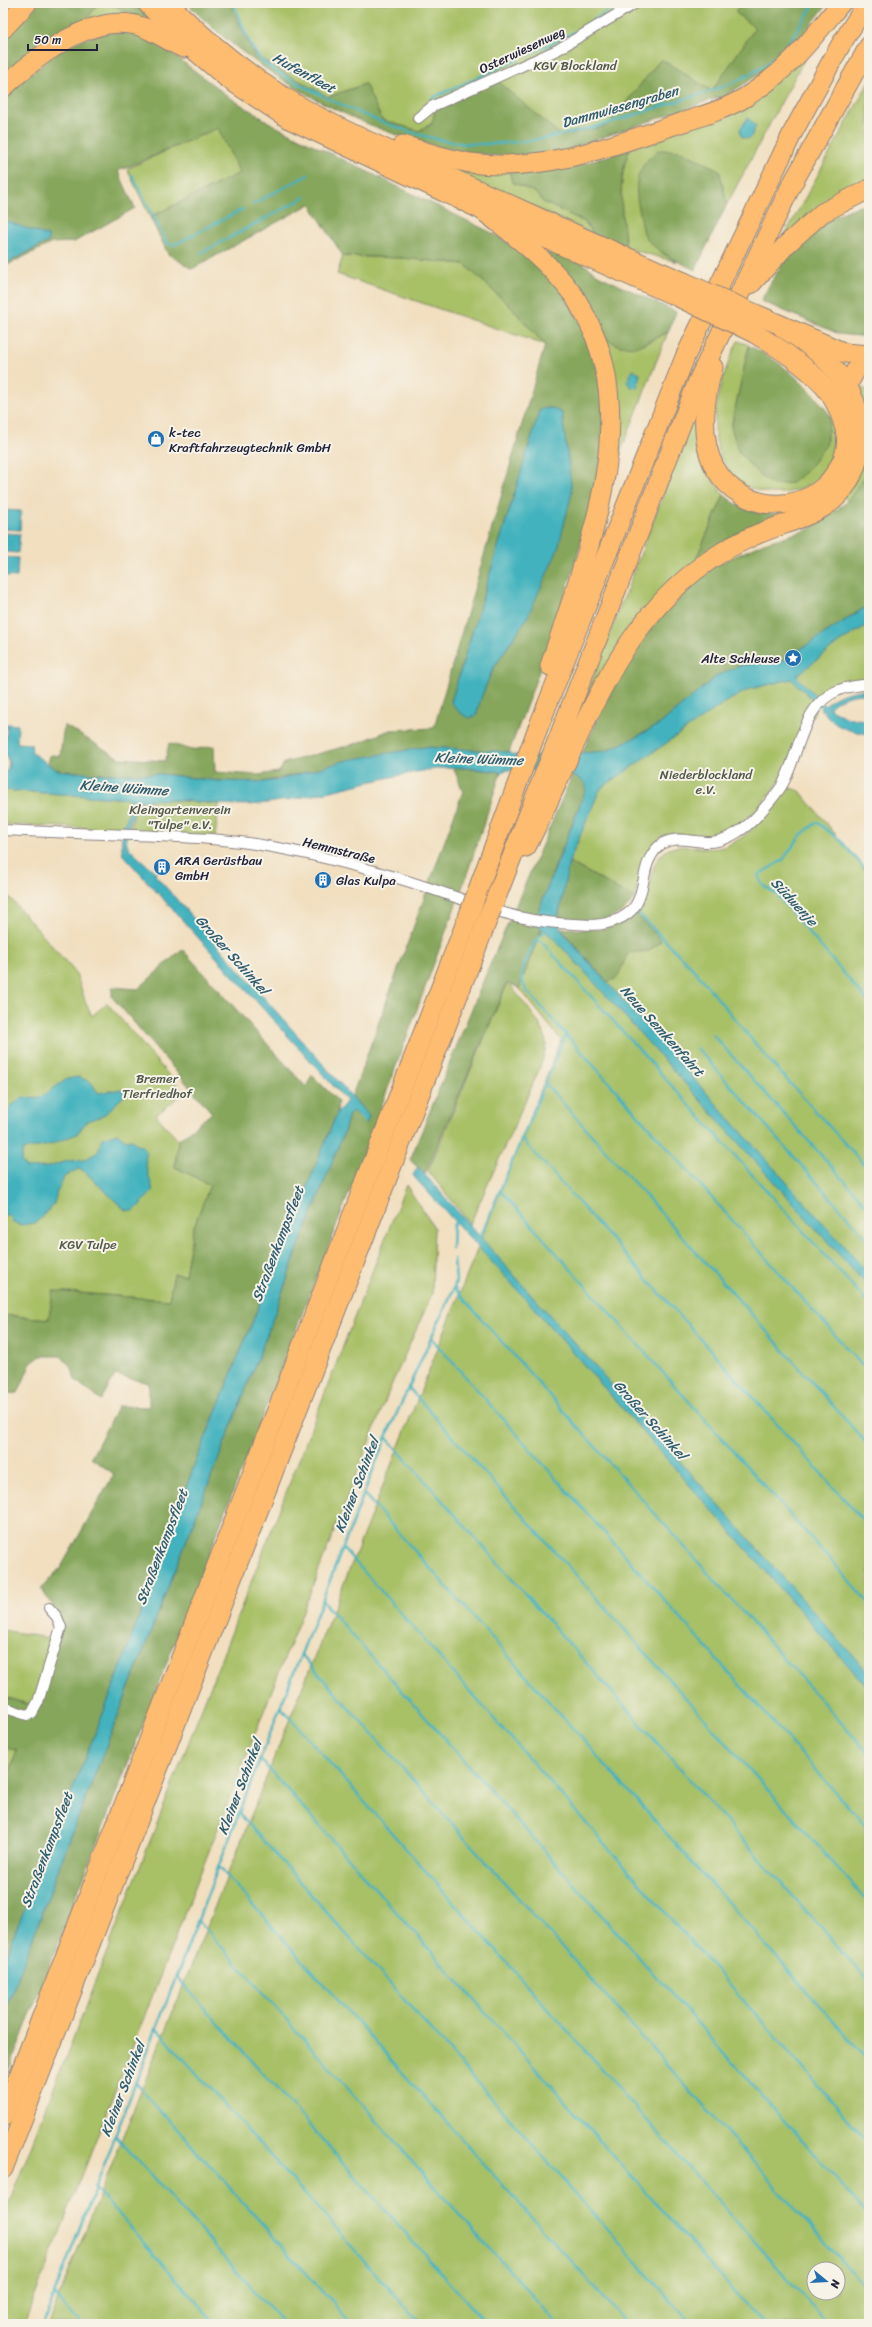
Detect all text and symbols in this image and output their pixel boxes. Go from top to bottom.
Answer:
street label: Osterwiesenweg [475,20,569,80]
scale bar [28,26,97,52]
text: 50 m [34,29,61,51]
water label: Hufenfleet [268,45,342,101]
park label: KGV Blockland [533,54,618,77]
water label: Dammwiesengraben [559,78,682,136]
place label: k-tec Kraftfahrzeugtechnik GmbH [169,421,332,459]
shop icon: k-tec Kraftfahrzeugtechnik GmbH [146,429,166,449]
place label: Alte Schleuse [700,647,780,670]
place icon: Alte Schleuse [783,648,803,668]
water label: Kleine Wümme [434,745,525,773]
park label: Niederblockland e.V. [660,763,753,801]
water label: Kleine Wümme [79,772,171,804]
park label: Kleingartenverein "Tulpe" e.V. [129,798,231,836]
street label: Hemmstraße [300,830,378,870]
place label: ARA Gerüstbau GmbH [174,849,262,887]
building icon: ARA Gerüstbau GmbH [152,857,172,877]
place label: Glas Kulpa [336,869,396,892]
building icon: Glas Kulpa [313,870,333,890]
water label: Südwenje [764,872,825,934]
water label: Großer Schinkel [189,909,277,1003]
water label: Neue Semkenfahrt [614,979,711,1084]
park label: Bremer Tierfriedhof [122,1067,193,1105]
water label: Straßenkampsfleet [245,1181,312,1305]
park label: KGV Tulpe [59,1233,117,1256]
water label: Großer Schinkel [607,1374,695,1468]
water label: Kleiner Schinkel [327,1431,388,1536]
water label: Straßenkampsfleet [129,1484,196,1608]
water label: Kleiner Schinkel [210,1733,271,1838]
water label: Straßenkampsfleet [14,1787,81,1911]
water label: Kleiner Schinkel [93,2035,154,2140]
north arrow [806,2261,846,2301]
text: N [825,2276,846,2291]

